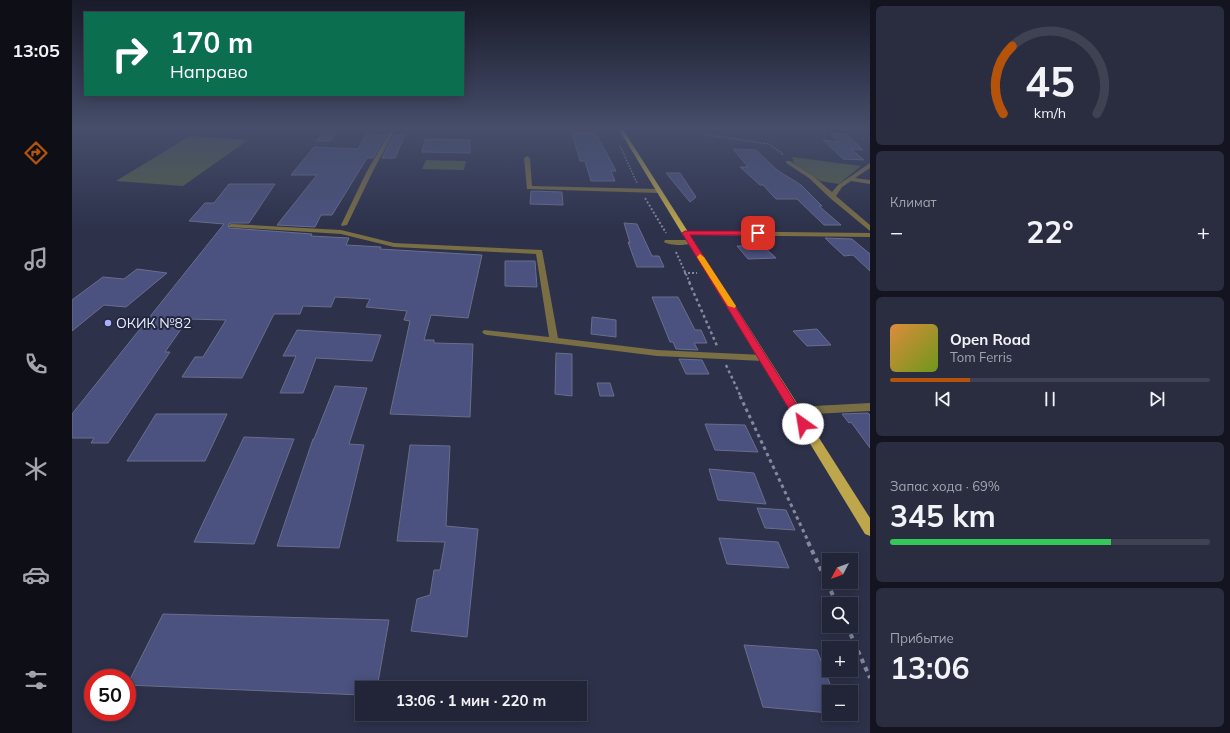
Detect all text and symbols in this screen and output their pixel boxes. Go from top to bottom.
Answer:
text: 170 m [170,25,253,60]
icon: right [104,28,156,80]
text: 13:05 [12,39,60,62]
text: 45 [1025,55,1075,107]
text: Направо [170,60,248,83]
text: km/h [1034,103,1066,121]
icon: directions [22,139,50,167]
text: Климат [890,194,937,210]
text: 22° [1026,213,1074,251]
pin [741,216,775,250]
text: − [890,218,903,246]
text: + [1197,218,1210,246]
icon: arrive [747,222,769,244]
icon: music [22,245,50,273]
place label: ОКИК №82 [116,314,191,332]
marker: ОКИК №82 [103,318,113,328]
text: Open Road [950,330,1030,349]
text: Tom Ferris [950,349,1012,365]
icon: phone [22,350,50,378]
icon: previous [932,388,954,410]
icon: pause [1039,388,1061,410]
icon: next [1146,388,1168,410]
position arrow [782,403,824,445]
icon: climate [22,455,50,483]
text: Запас хода · 69% [890,478,1000,494]
text: 345 km [890,497,996,535]
north arrow [822,553,858,589]
map controls [822,553,858,721]
icon: car [22,561,50,589]
button: search [822,597,858,633]
text: Прибытие [890,630,954,646]
button: + [822,641,858,677]
text: 13:06 [890,649,969,687]
icon: filters [22,666,50,694]
speed limit sign: 50 [84,669,136,721]
button: − [822,685,858,721]
text: 13:06 · 1 мин · 220 m [396,691,546,710]

